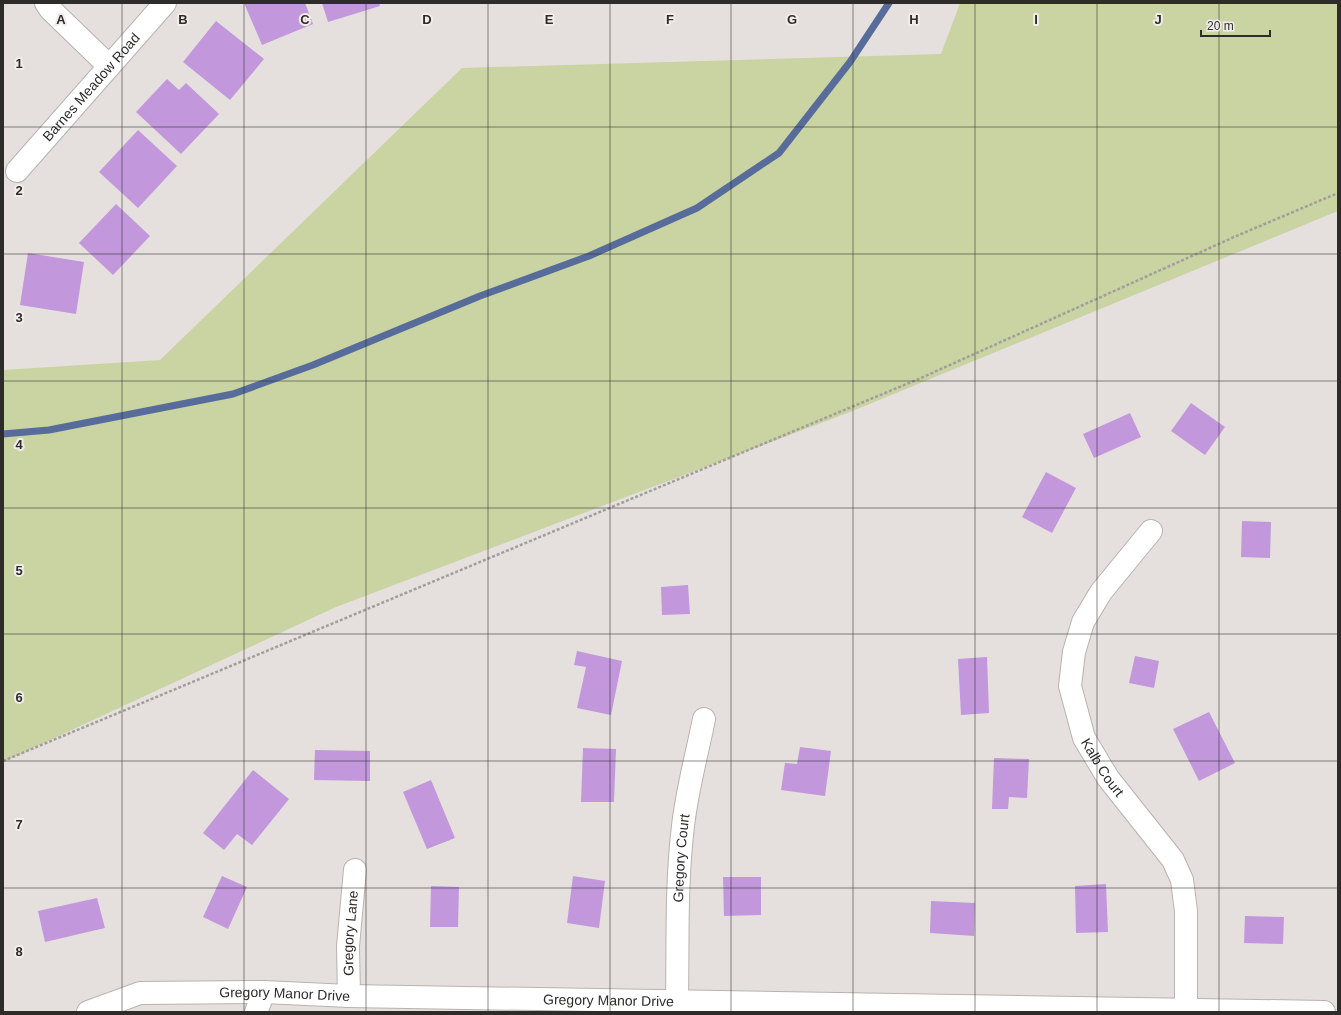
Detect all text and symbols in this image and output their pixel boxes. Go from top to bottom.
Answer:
text: A [56,12,66,27]
text: B [178,12,188,27]
text: C [300,12,310,27]
text: D [422,12,432,27]
text: E [545,12,554,27]
text: F [666,12,674,27]
text: G [787,12,797,27]
text: H [909,12,919,27]
text: I [1034,12,1038,27]
text: J [1154,12,1162,27]
scale bar [1201,12,1270,38]
text: 20 m [1207,19,1234,33]
street label: Barnes Meadow Road [39,30,143,144]
text: 1 [15,56,23,71]
text: 2 [15,183,23,198]
text: 3 [15,310,23,325]
text: 4 [15,437,23,452]
text: 5 [15,563,23,578]
text: 6 [15,690,23,705]
street label: Kalb Court [1078,735,1128,800]
street label: Gregory Court [670,813,692,903]
text: 7 [15,817,23,832]
street label: Gregory Lane [340,889,361,976]
text: 8 [15,944,23,959]
street label: Gregory Manor Drive [219,984,351,1004]
street label: Gregory Manor Drive [543,991,674,1009]

